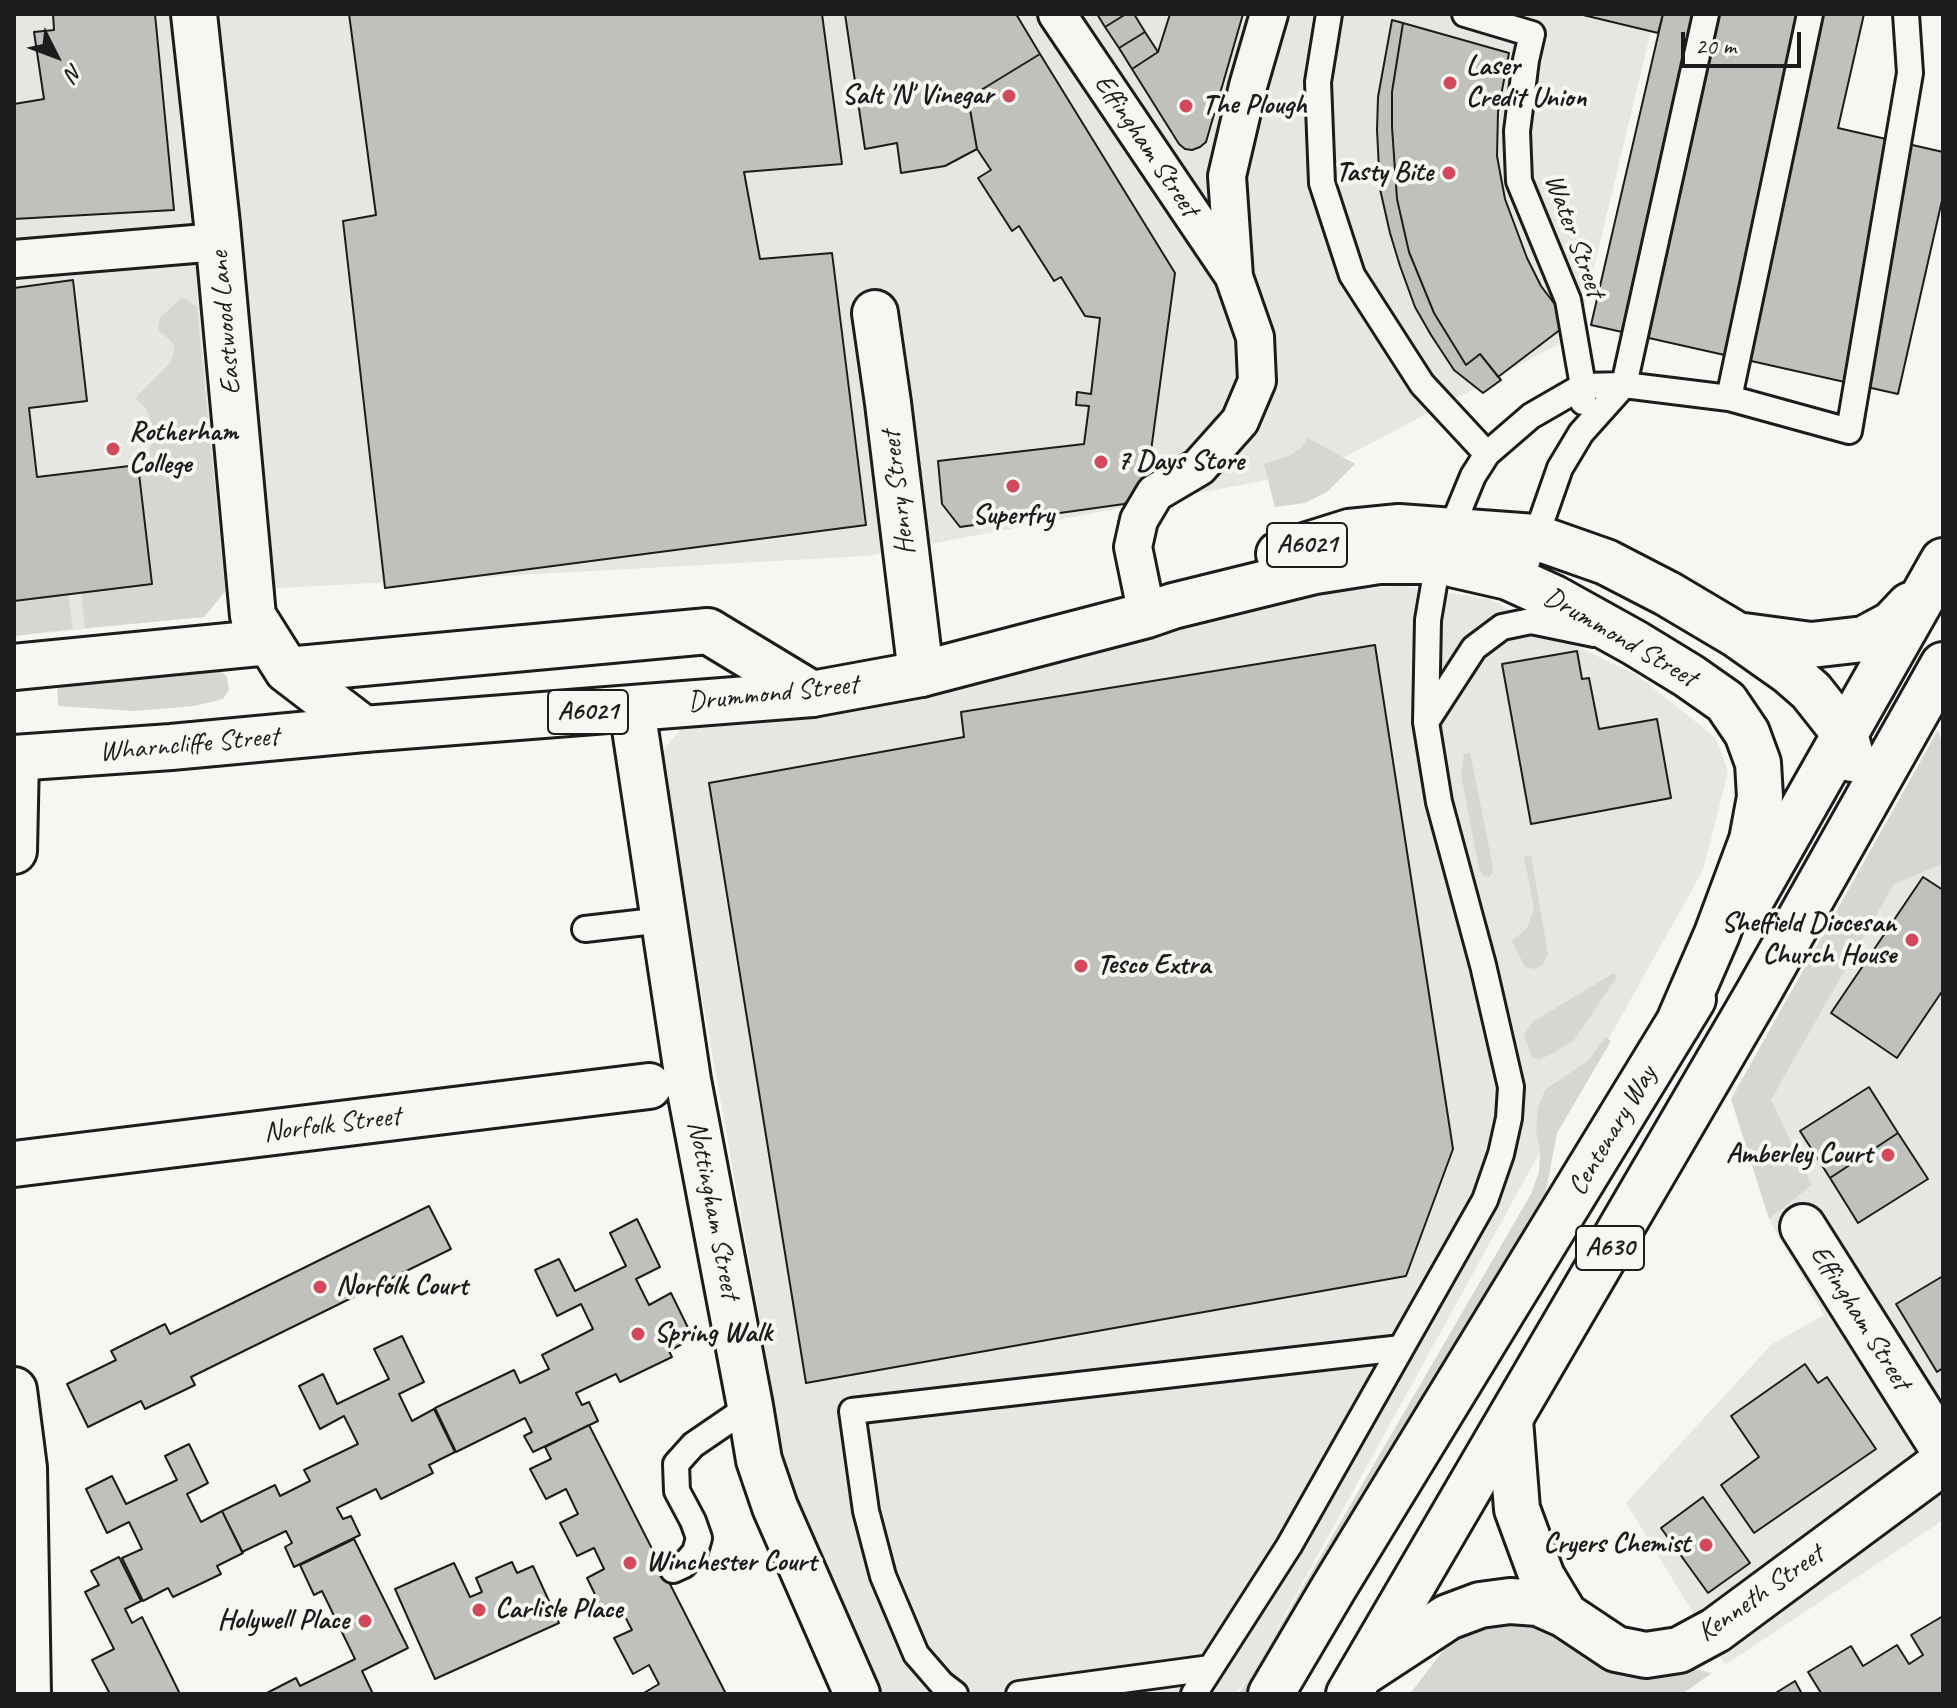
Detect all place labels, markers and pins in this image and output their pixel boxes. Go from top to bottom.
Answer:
place label: Laser Credit Union [1466,50,1586,116]
marker: Laser Credit Union [1441,74,1459,92]
place label: Salt 'N' Vinegar [842,79,993,113]
marker: Salt 'N' Vinegar [1000,87,1018,105]
place label: The Plough [1202,89,1307,123]
marker: The Plough [1177,97,1195,115]
place label: Tasty Bite [1336,156,1433,190]
marker: Tasty Bite [1440,164,1458,182]
place label: Rotherham College [129,416,238,482]
marker: Rotherham College [104,440,122,458]
place label: 7 Days Store [1117,445,1244,479]
marker: 7 Days Store [1092,453,1110,471]
marker: Superfry [1004,477,1022,495]
place label: Superfry [972,499,1054,533]
place label: Sheffield Diocesan Church House [1721,907,1896,973]
marker: Sheffield Diocesan Church House [1903,931,1921,949]
place label: Tesco Extra [1097,949,1210,983]
marker: Tesco Extra [1072,957,1090,975]
place label: Amberley Court [1726,1138,1872,1172]
marker: Amberley Court [1879,1146,1897,1164]
place label: Norfolk Court [336,1270,468,1304]
marker: Norfolk Court [311,1278,329,1296]
place label: Spring Walk [654,1317,772,1351]
marker: Spring Walk [629,1325,647,1343]
place label: Cryers Chemist [1543,1528,1690,1562]
marker: Cryers Chemist [1697,1536,1715,1554]
place label: Winchester Court [646,1546,816,1580]
marker: Winchester Court [621,1554,639,1572]
place label: Carlisle Place [495,1593,623,1627]
marker: Carlisle Place [470,1601,488,1619]
place label: Holywell Place [217,1604,349,1638]
marker: Holywell Place [356,1612,374,1630]

